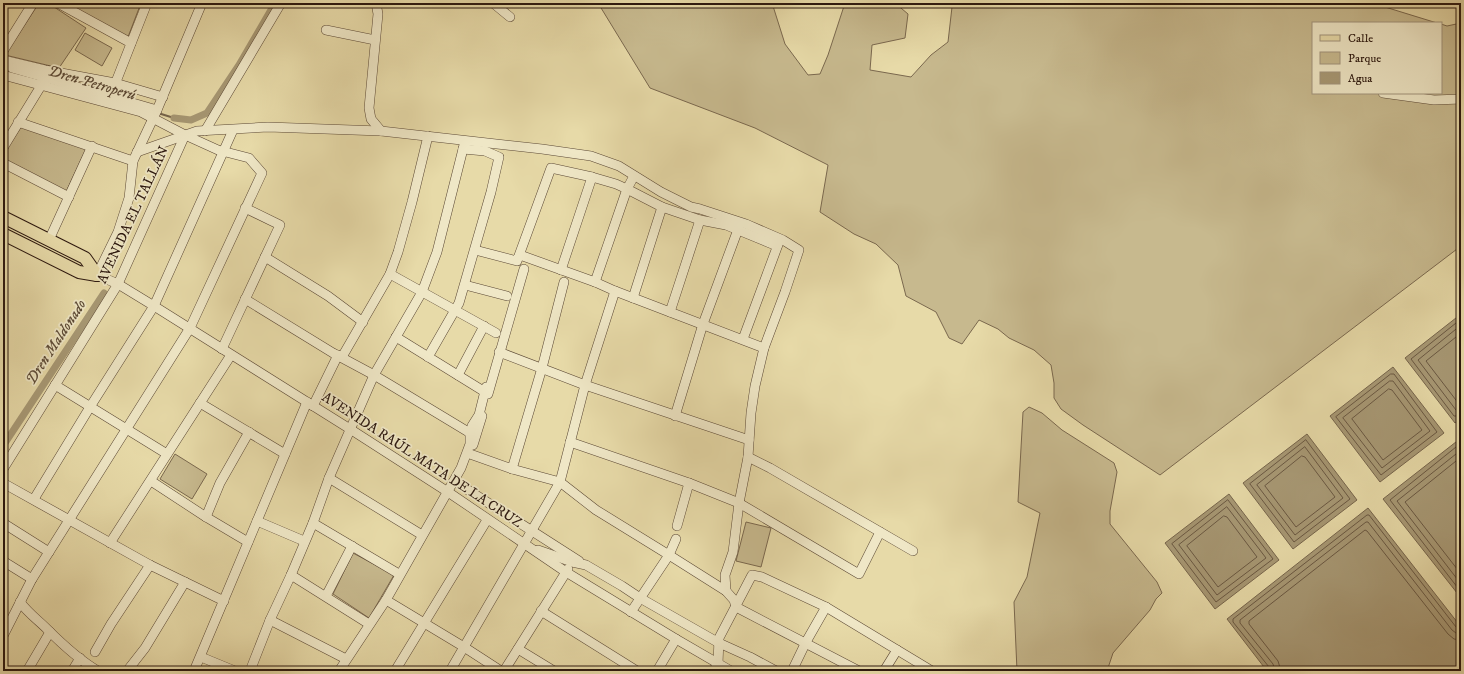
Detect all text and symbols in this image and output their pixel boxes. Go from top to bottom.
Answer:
legend [1312,22,1442,94]
text: Calle [1348,31,1373,46]
text: Parque [1348,51,1381,66]
water label: Dren Petroperú [46,61,138,105]
text: Agua [1348,71,1373,86]
street label: AVENIDA EL TALLÁN [93,143,173,287]
water label: Dren Maldonado [21,296,91,388]
street label: AVENIDA RAÚL MATA DE LA CRUZ [318,388,526,532]

